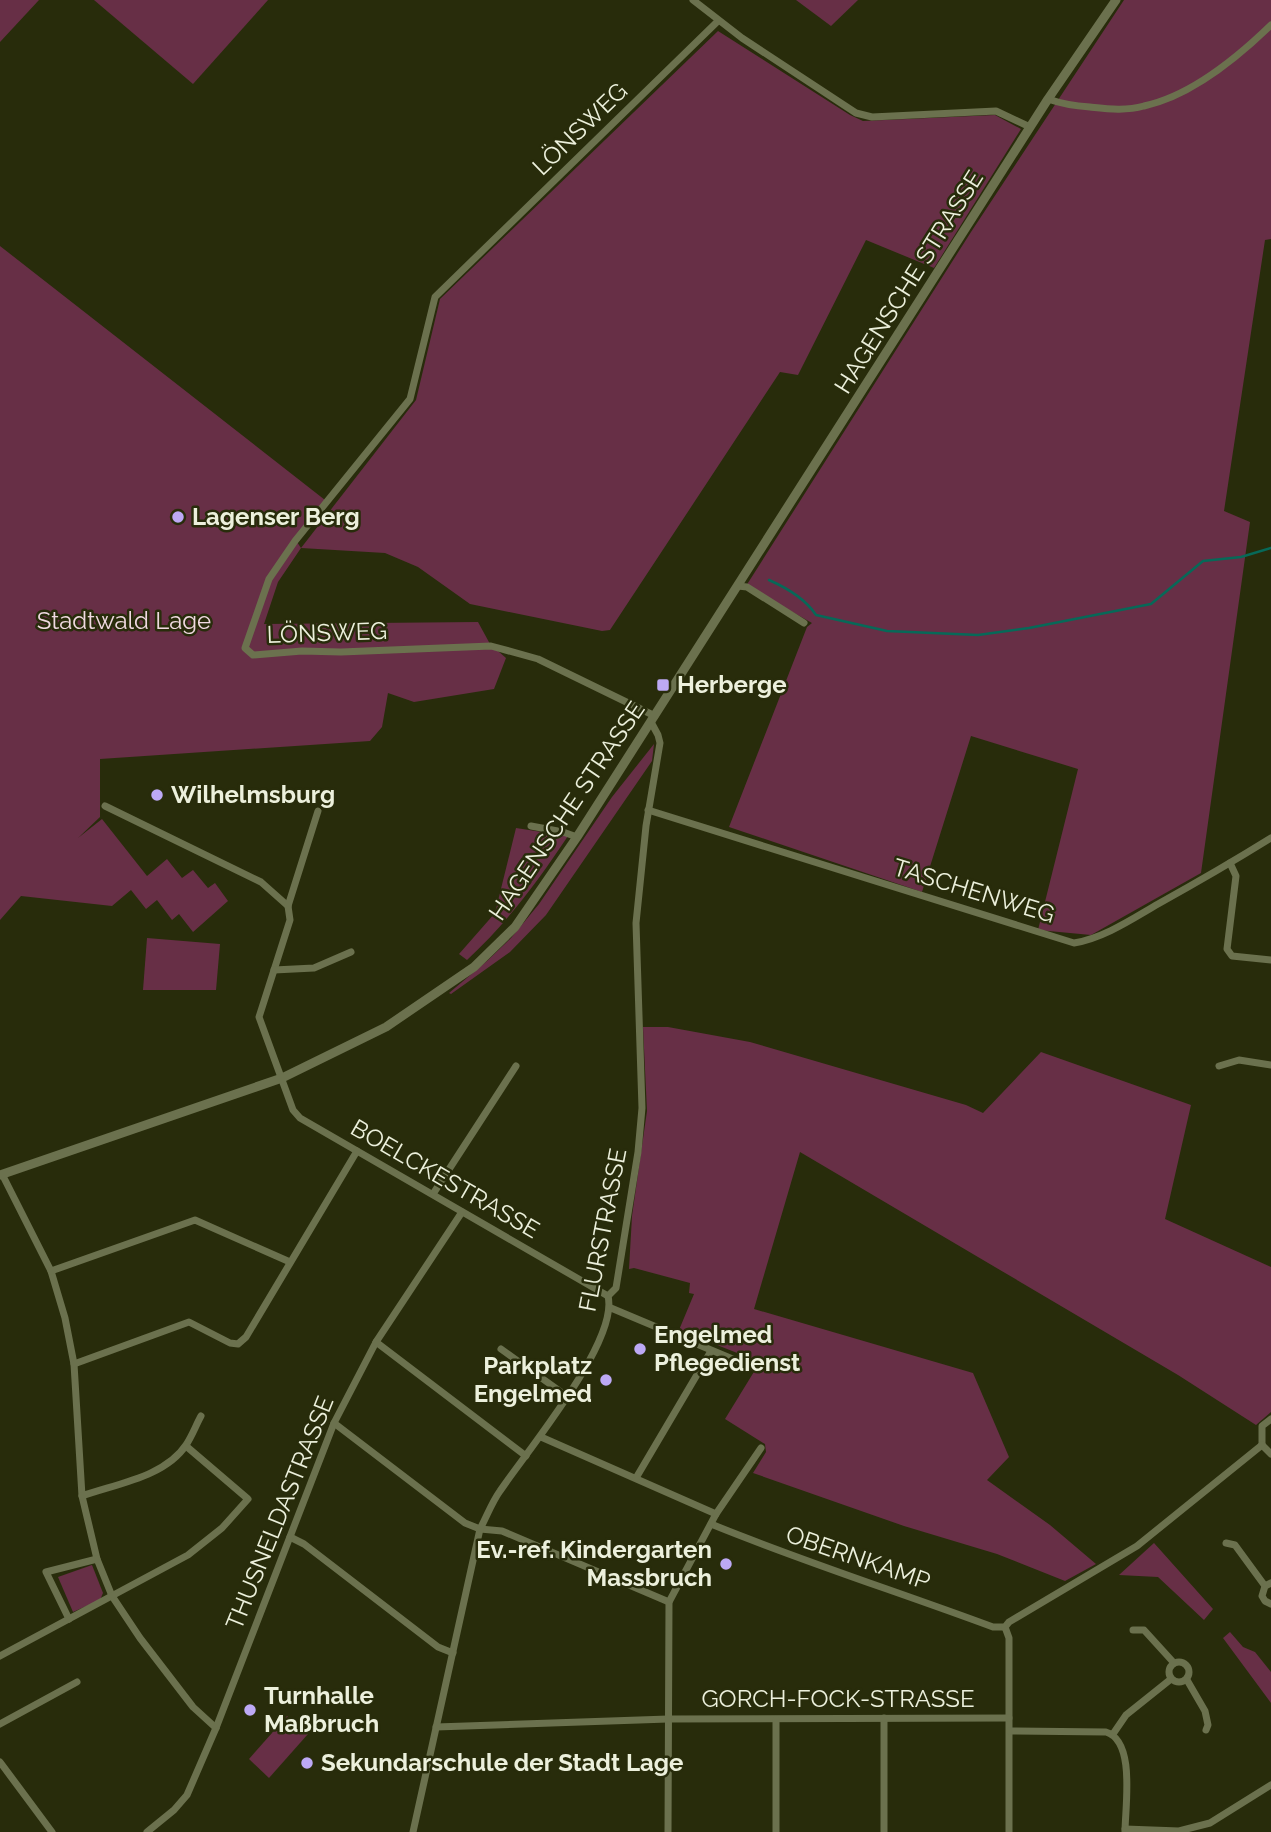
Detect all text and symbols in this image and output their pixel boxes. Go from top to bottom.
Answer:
street label: LÖNSWEG [526,76,633,181]
street label: HAGENSCHE STRASSE [828,165,989,399]
place label: Lagenser Berg [192,502,360,531]
marker: Lagenser Berg [170,509,186,525]
park label: Stadtwald Lage [37,606,211,635]
street label: LÖNSWEG [266,616,388,649]
place label: Herberge [677,670,787,699]
marker: Herberge [655,677,671,693]
street label: HAGENSCHE STRASSE [483,696,651,926]
place label: Wilhelmsburg [171,780,335,809]
marker: Wilhelmsburg [149,787,165,803]
street label: TASCHENWEG [890,852,1058,929]
street label: BOELCKESTRASSE [346,1113,545,1244]
street label: FLURSTRASSE [572,1146,633,1314]
place label: Engelmed Pflegedienst [654,1320,800,1377]
marker: Engelmed Pflegedienst [632,1341,648,1357]
place label: Parkplatz Engelmed [474,1351,592,1408]
marker: Parkplatz Engelmed [598,1372,614,1388]
street label: THUSNELDASTRASSE [219,1392,340,1634]
street label: OBERNKAMP [782,1519,934,1596]
place label: Ev.-ref. Kindergarten Massbruch [476,1535,712,1592]
marker: Ev.-ref. Kindergarten Massbruch [718,1556,734,1572]
place label: Turnhalle Maßbruch [264,1681,379,1738]
street label: GORCH-FOCK-STRASSE [701,1684,975,1713]
marker: Turnhalle Maßbruch [242,1702,258,1718]
place label: Sekundarschule der Stadt Lage [321,1748,683,1777]
marker: Sekundarschule der Stadt Lage [299,1755,315,1771]

